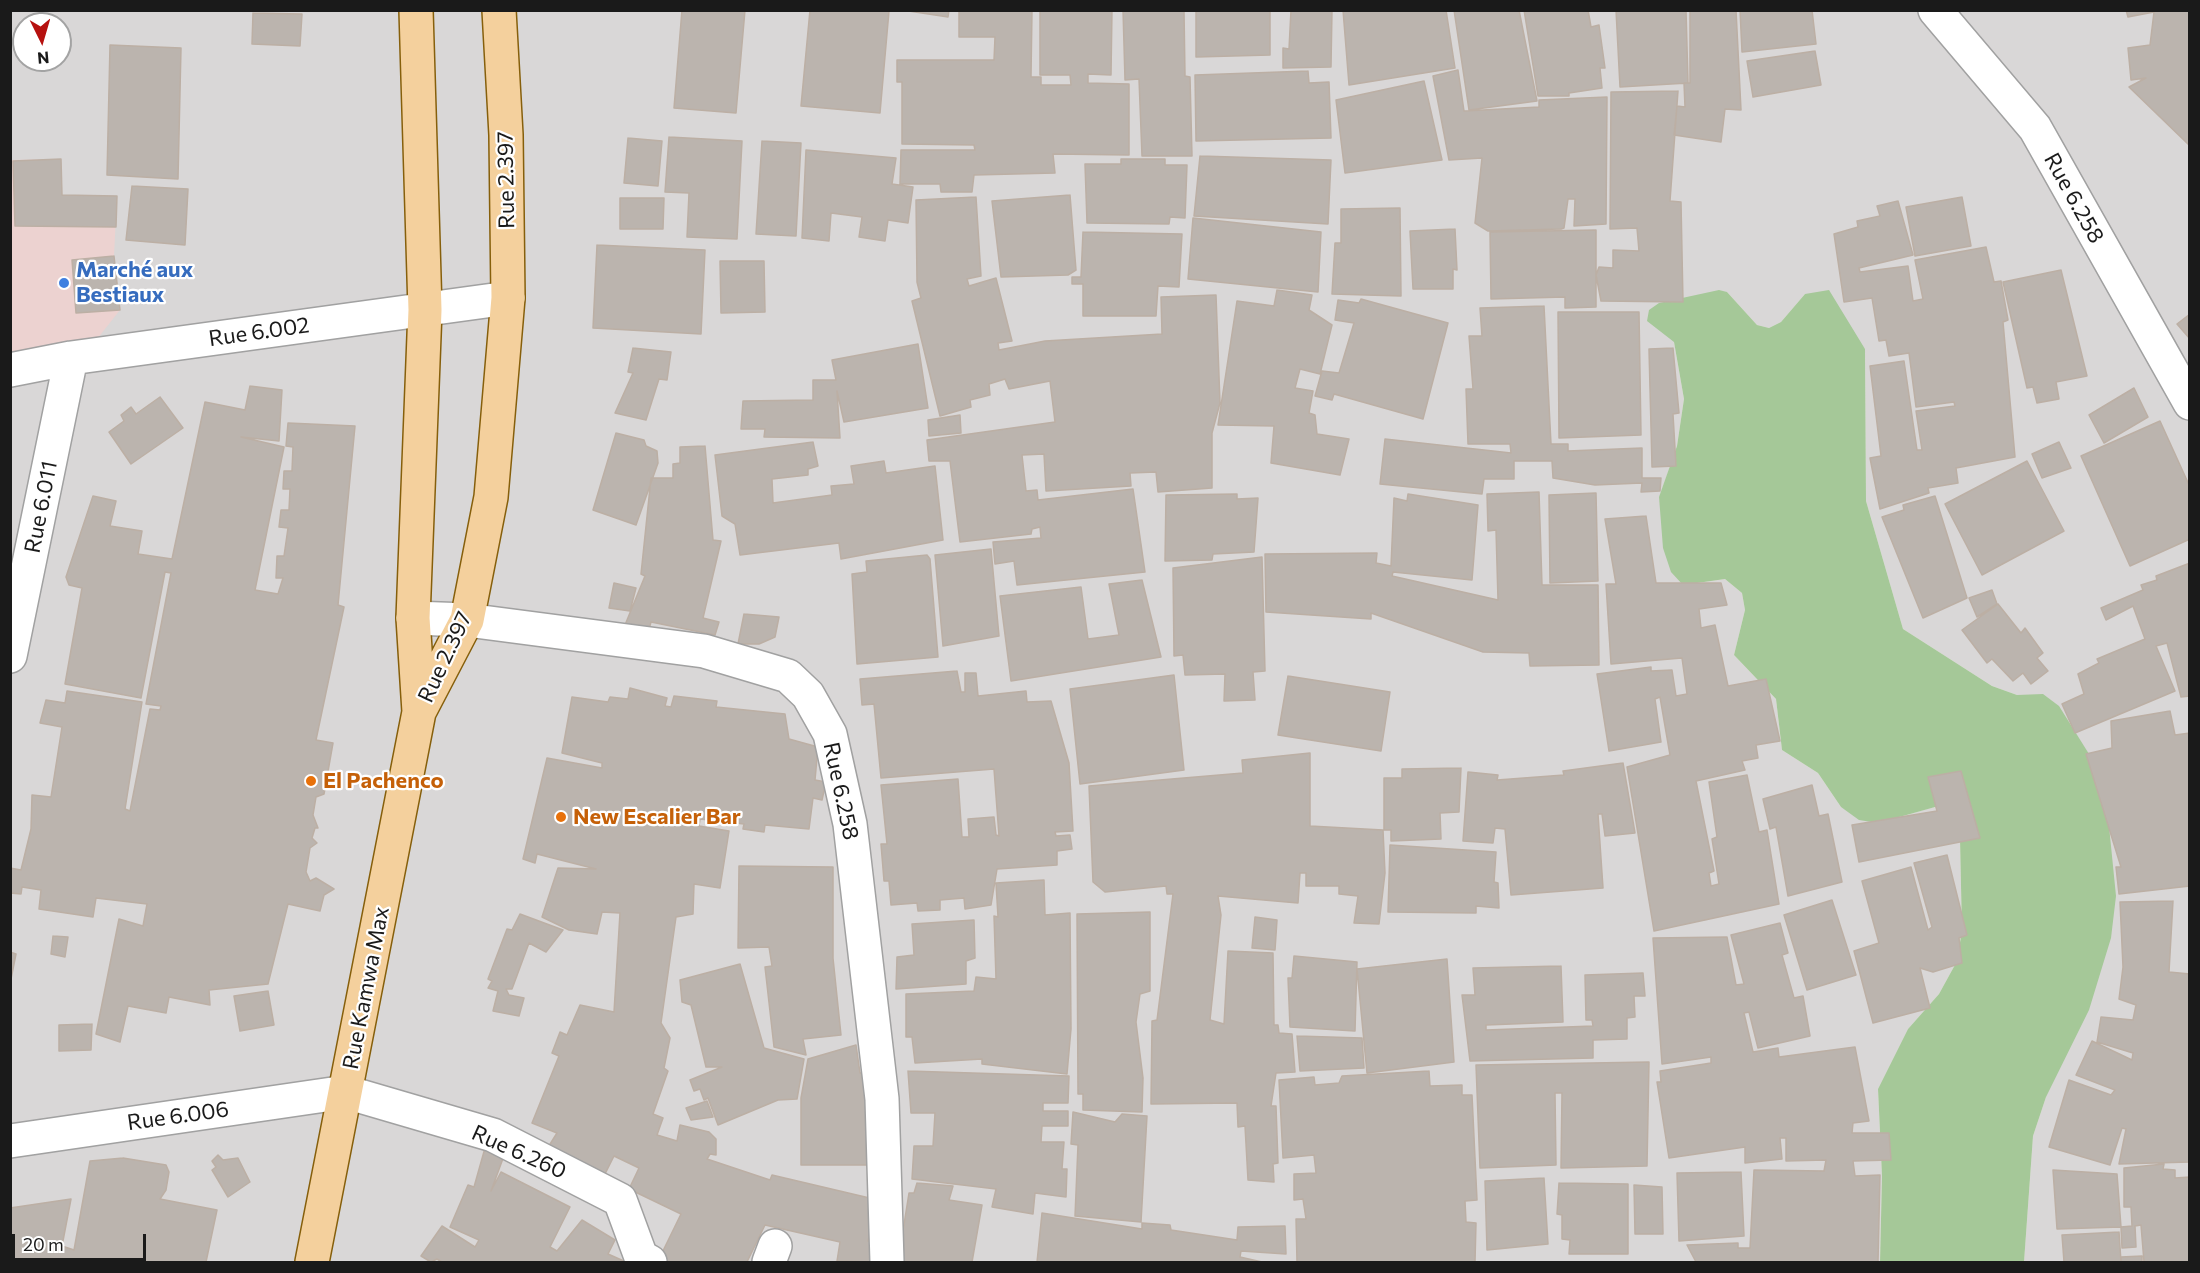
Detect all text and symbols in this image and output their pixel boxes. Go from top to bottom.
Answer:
north arrow [12,12,72,72]
text: N [37,48,50,68]
street label: Rue 2.397 [492,131,520,229]
street label: Rue 6.258 [2038,148,2110,248]
place label: Marché aux Bestiaux [76,257,193,308]
marker: Marché aux Bestiaux [57,276,71,290]
street label: Rue 6.002 [207,312,311,352]
street label: Rue 6.011 [19,459,63,555]
street label: Rue 2.397 [412,607,478,707]
street label: Rue 6.258 [818,740,864,842]
place label: El Pachenco [323,768,444,794]
marker: El Pachenco [304,774,318,788]
place label: New Escalier Bar [573,804,741,830]
marker: New Escalier Bar [554,810,568,824]
street label: Rue Kamwa Max [337,904,395,1072]
street label: Rue 6.006 [125,1096,231,1136]
street label: Rue 6.260 [468,1119,570,1185]
scale bar [15,1222,148,1260]
text: 20 m [23,1233,64,1255]

